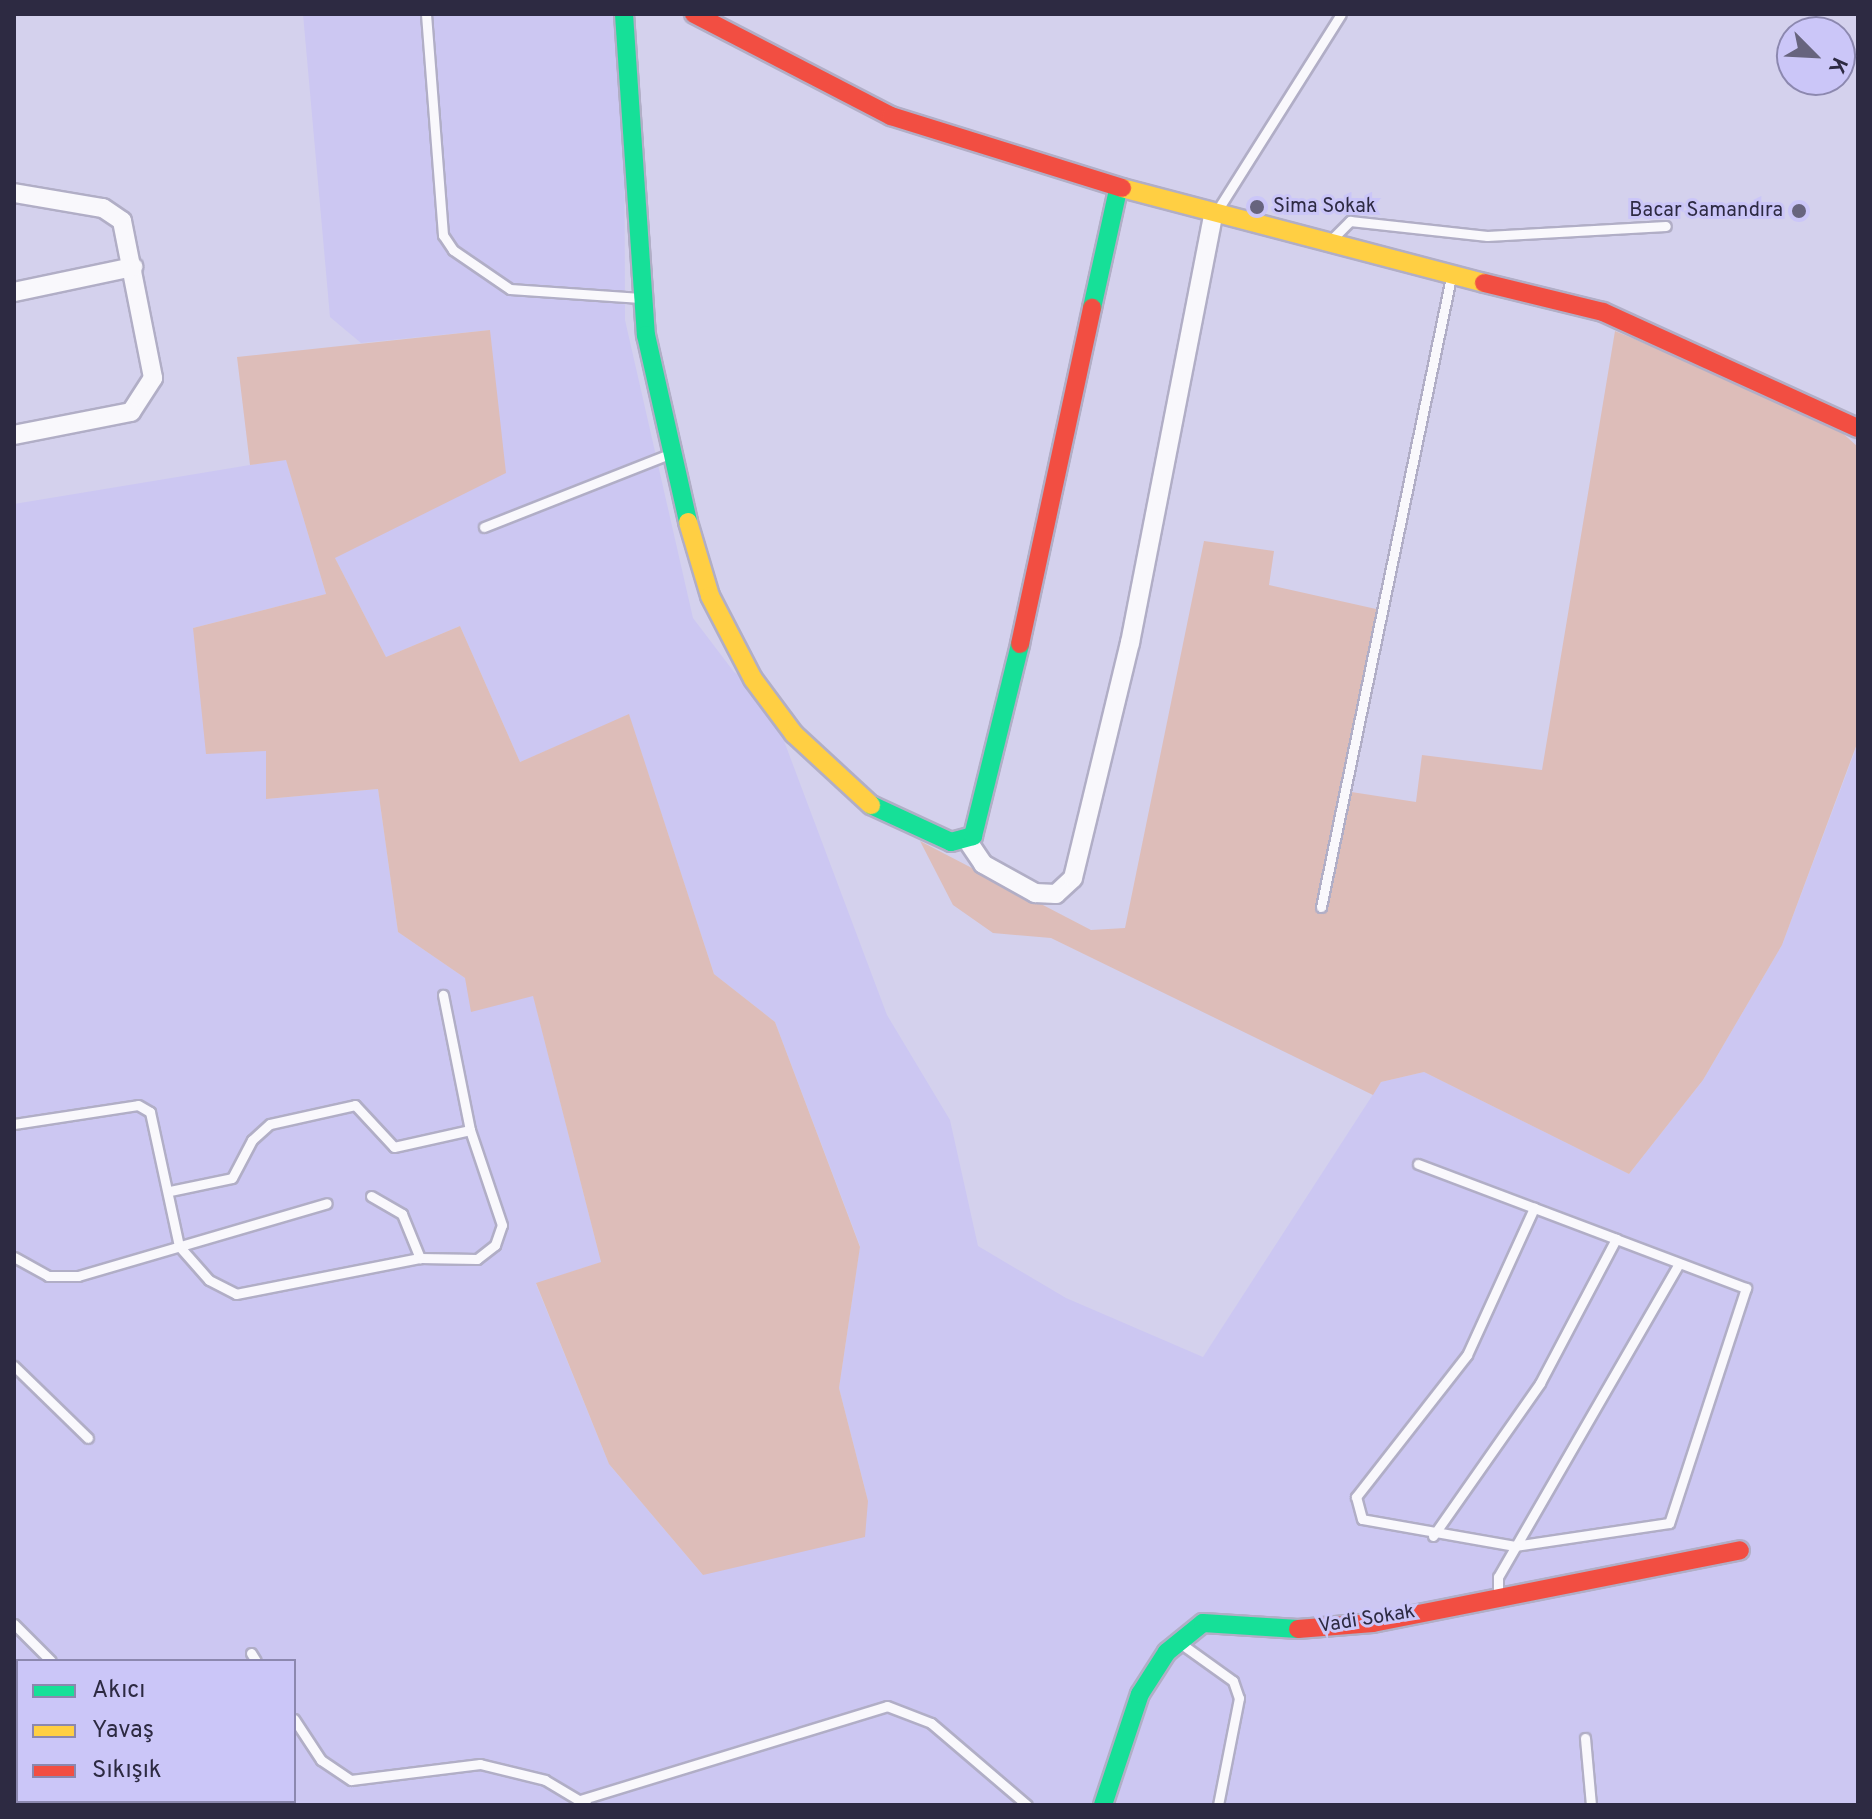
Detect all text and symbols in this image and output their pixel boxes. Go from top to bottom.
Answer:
north arrow [1776,16,1856,96]
text: K [1821,53,1852,78]
place label: Sima Sokak [1273,195,1376,219]
marker: Sima Sokak [1248,198,1266,216]
place label: Bacar Samandıra [1629,199,1783,223]
marker: Bacar Samandıra [1790,202,1808,220]
street label: Vadi Sokak [1317,1601,1417,1639]
legend [16,1659,296,1803]
text: Akıcı [92,1676,145,1706]
text: Yavaş [92,1716,154,1746]
text: Sıkışık [92,1756,162,1786]

